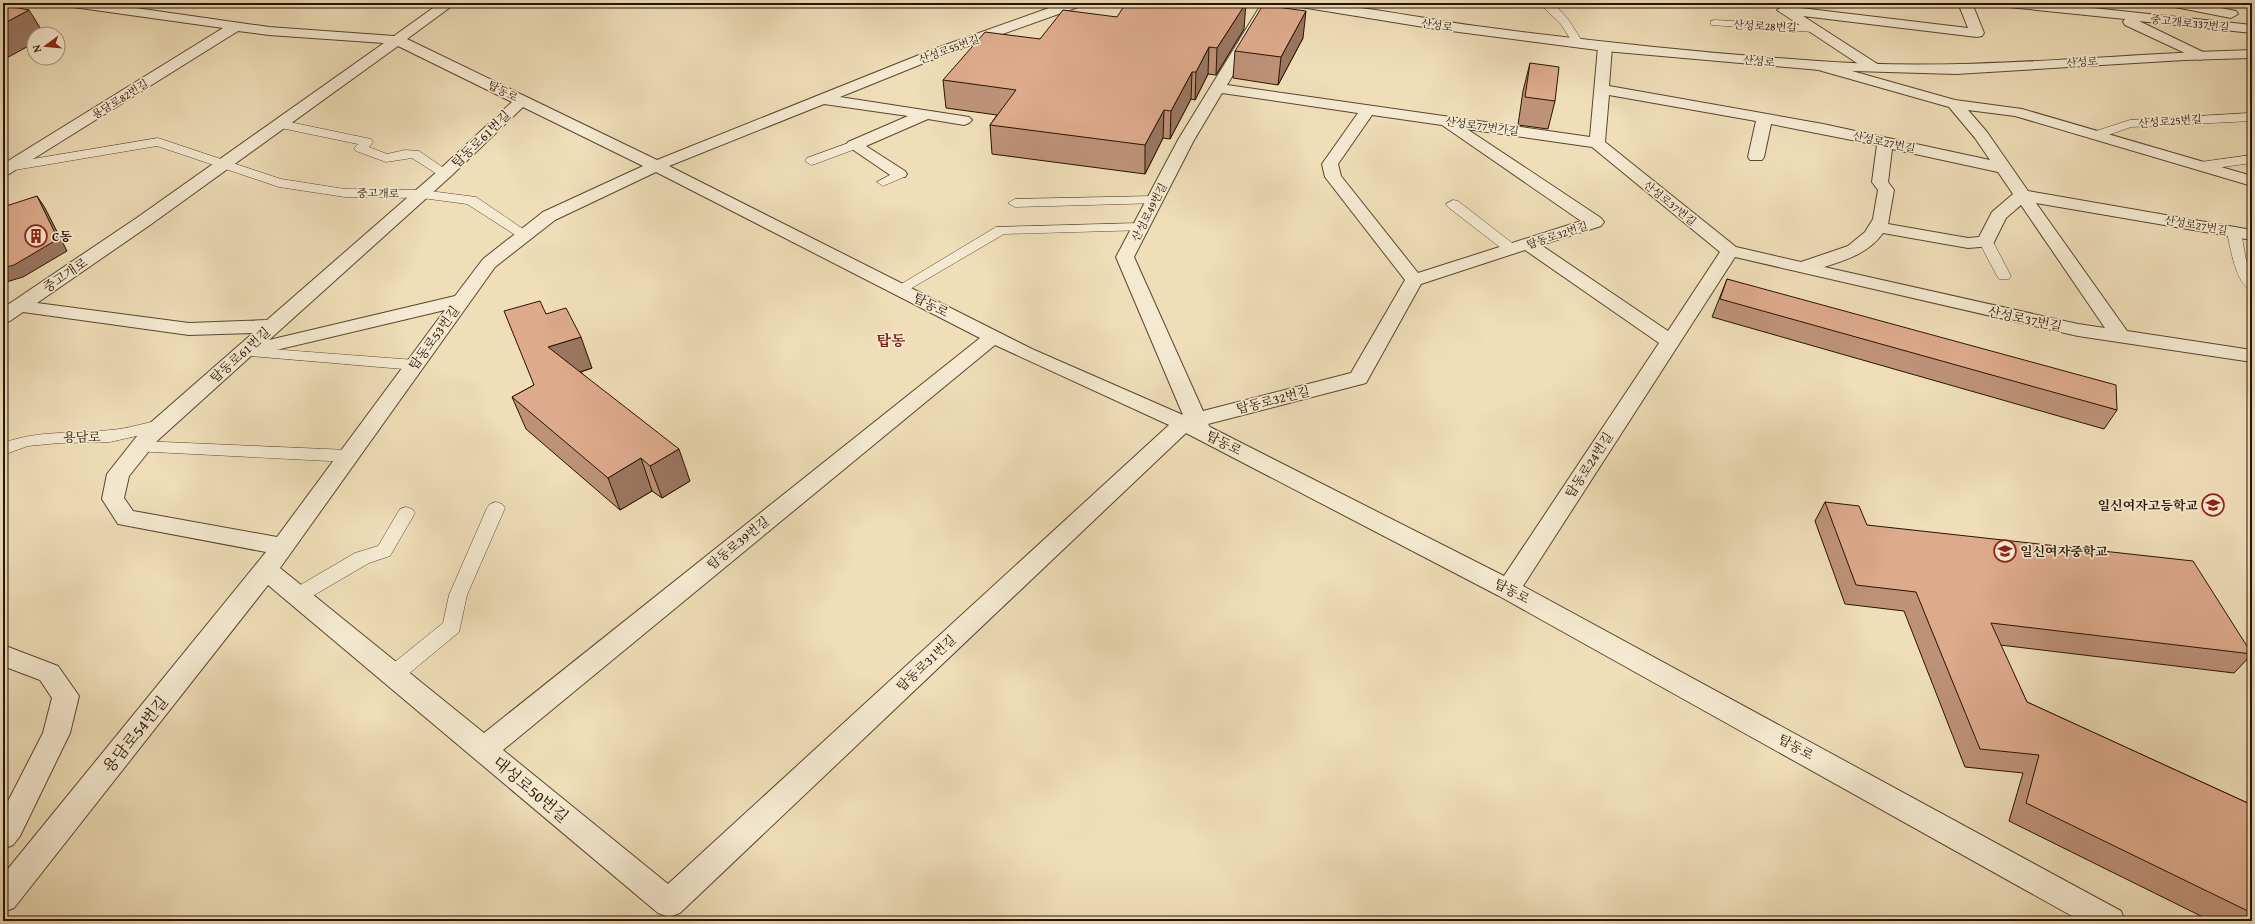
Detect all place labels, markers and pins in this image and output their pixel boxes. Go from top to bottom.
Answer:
building icon: C동 [23,223,49,249]
place label: C동 [52,227,72,246]
school or university icon: 일신여자고등학교 [2200,492,2226,518]
place label: 일신여자고등학교 [2098,496,2198,515]
school or university icon: 일신여자중학교 [1992,538,2018,564]
place label: 일신여자중학교 [2020,542,2108,561]

